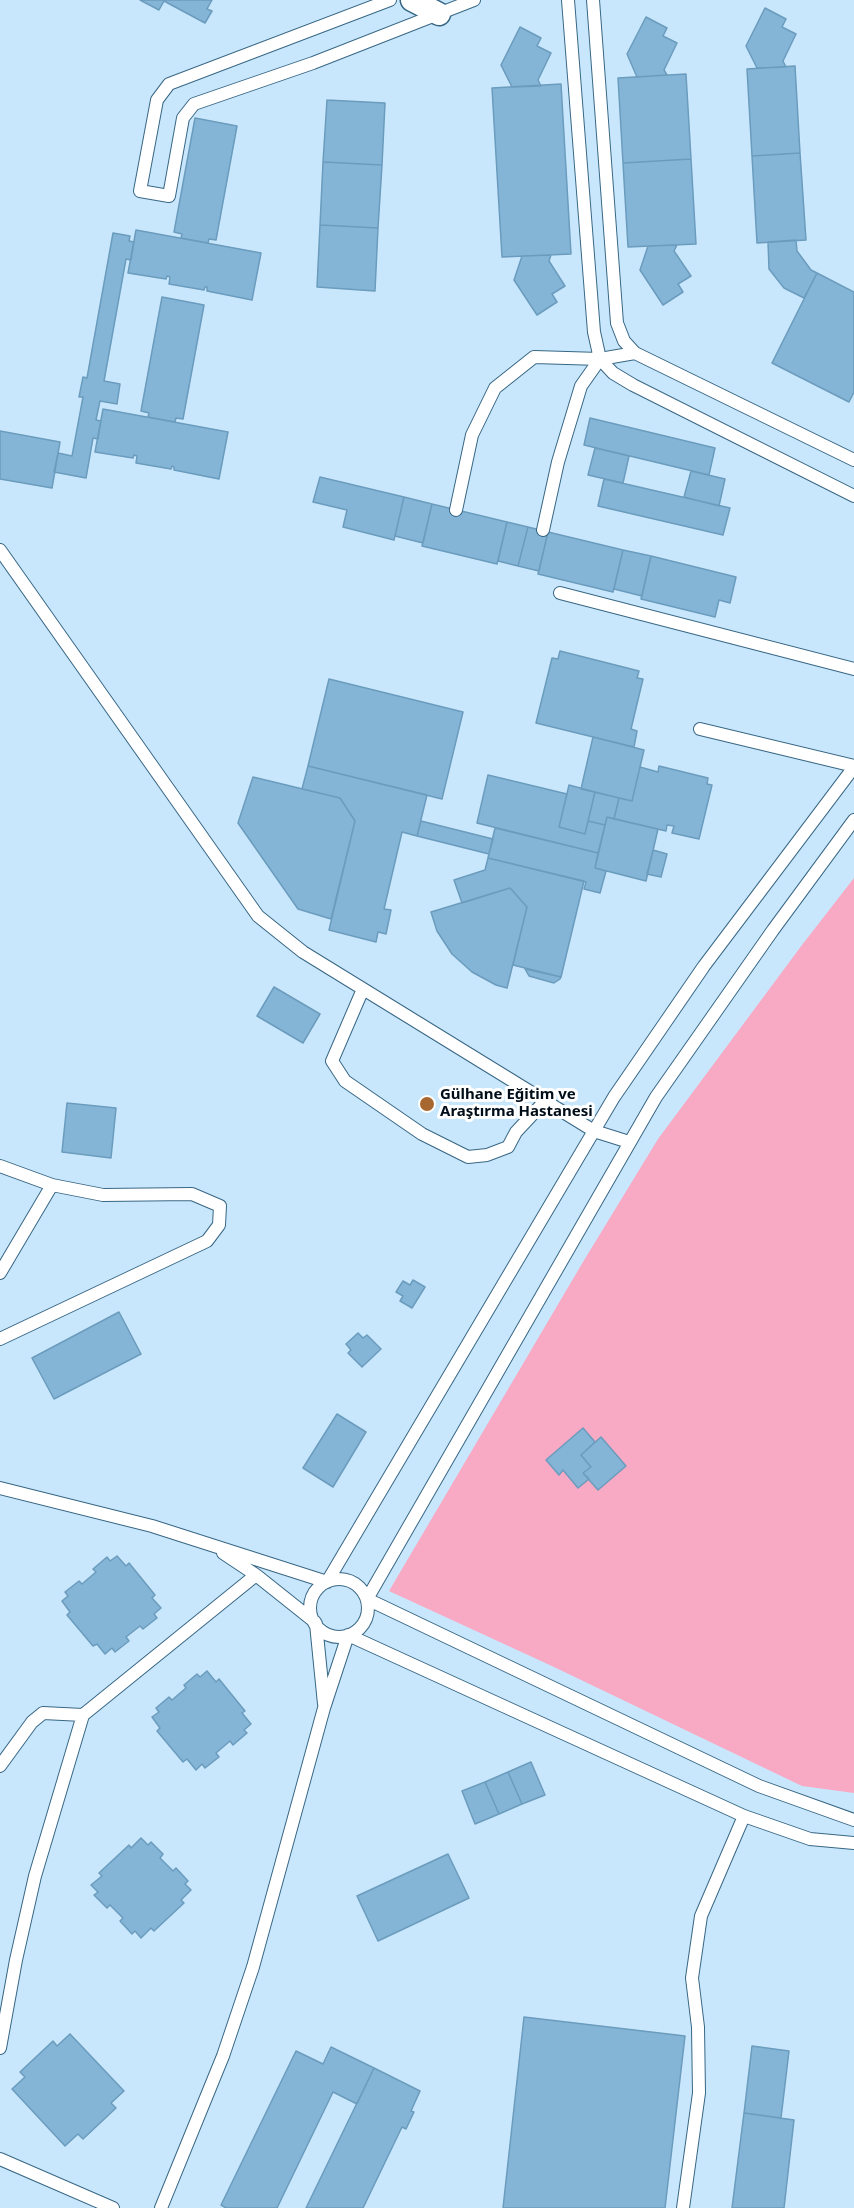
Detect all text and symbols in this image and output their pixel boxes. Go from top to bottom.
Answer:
place label: Gülhane Eğitim ve Araştırma Hastanesi [440,1086,593,1121]
marker: Gülhane Eğitim ve Araştırma Hastanesi [418,1095,436,1113]

